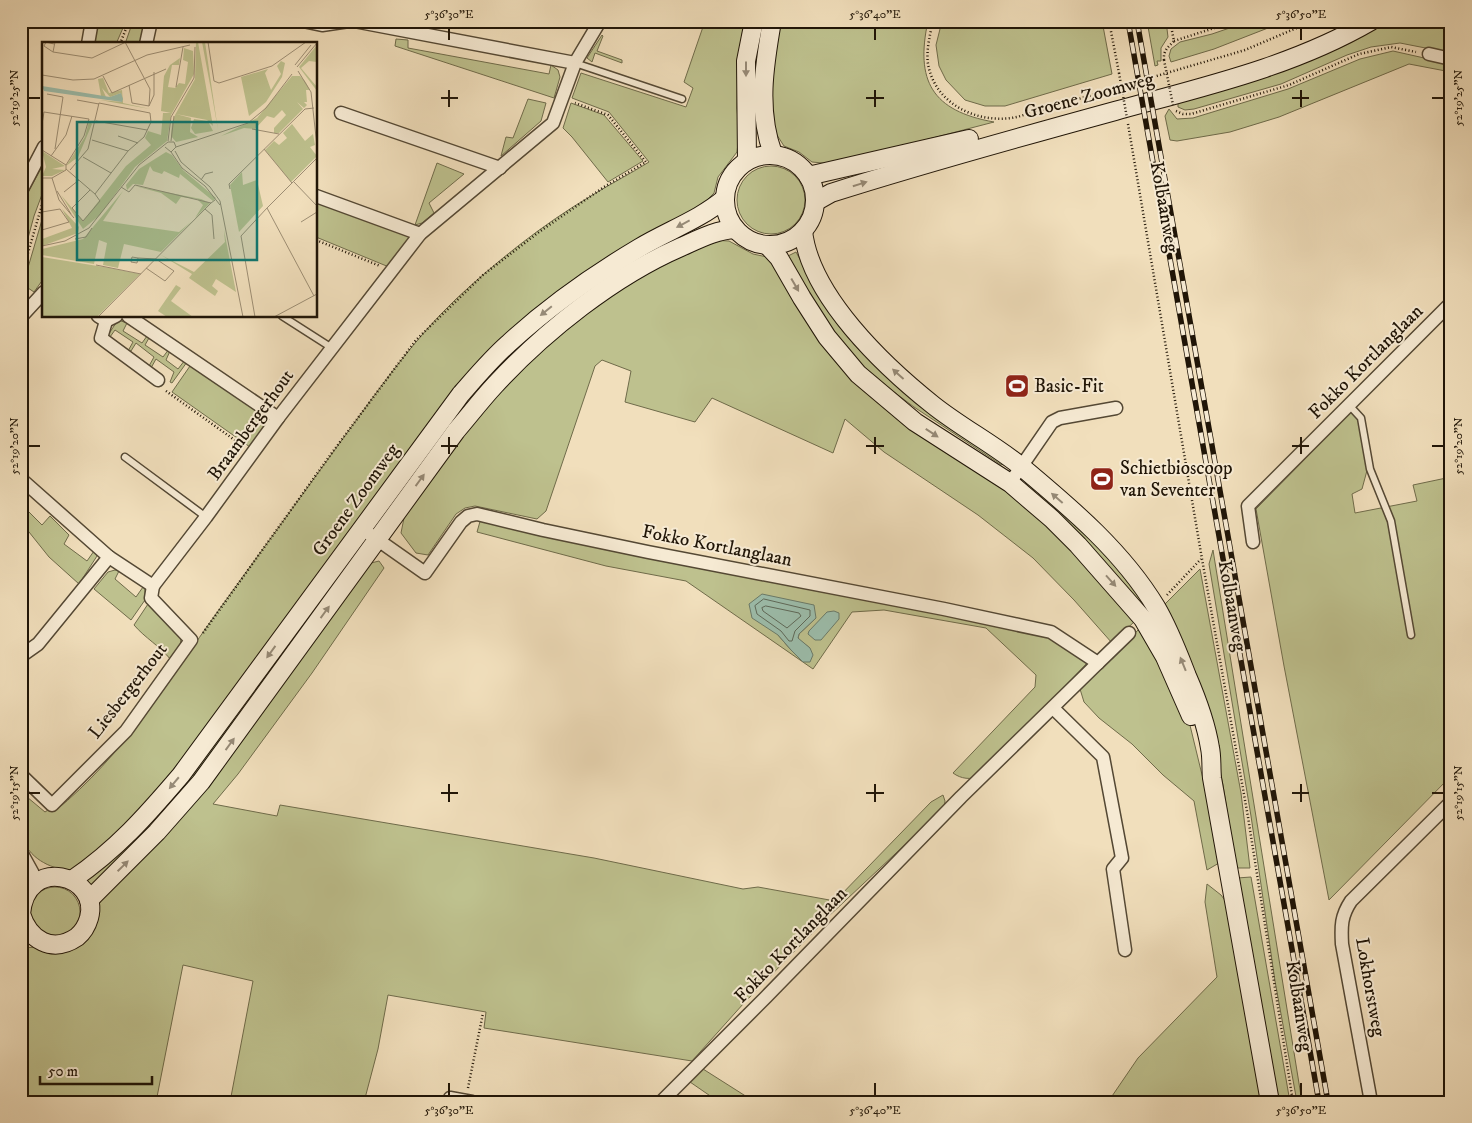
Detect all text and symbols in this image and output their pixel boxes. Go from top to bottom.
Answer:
text: 5°36'30"E [425,7,474,22]
text: 5°36'40"E [849,7,901,22]
text: 5°36'50"E [1276,7,1327,22]
inset map [42,42,318,318]
one-way arrow [742,62,750,78]
street label: Groene Zoomweg [1022,67,1157,124]
text: 52°19'25"N [7,69,22,126]
text: 52°19'25"N [1451,69,1466,126]
street label: Kolbaanweg [1145,160,1183,255]
one-way arrow [852,179,867,187]
one-way arrow [676,220,690,228]
one-way arrow [790,279,799,292]
street label: Fokko Kortlanglaan [1304,300,1428,424]
one-way arrow [540,305,553,316]
street label: Braambergerhout [203,365,299,485]
one-way arrow [892,368,904,380]
sports icon: Basic-Fit [1004,373,1030,399]
place label: Basic-Fit [1034,375,1104,398]
text: 52°19'20"N [7,417,22,475]
text: 52°19'20"N [1451,417,1466,475]
one-way arrow [925,428,938,438]
street label: Groene Zoomweg [307,439,405,561]
place label: Schietbioscoop van Seventer [1119,457,1233,502]
sports icon: Schietbioscoop van Seventer [1089,466,1115,492]
one-way arrow [415,473,425,487]
one-way arrow [1052,492,1064,504]
street label: Fokko Kortlanglaan [640,520,794,572]
street label: Kolbaanweg [1213,559,1251,654]
one-way arrow [1105,575,1117,587]
one-way arrow [320,605,330,619]
street label: Liesbergerhout [83,639,173,743]
one-way arrow [266,645,276,659]
one-way arrow [1178,657,1186,671]
one-way arrow [224,737,234,750]
text: 52°19'15"N [7,765,22,821]
text: 52°19'15"N [1451,765,1466,821]
one-way arrow [168,776,180,788]
one-way arrow [117,860,129,872]
street label: Fokko Kortlanglaan [730,882,852,1008]
street label: Lokhorstweg [1350,936,1390,1039]
street label: Kolbaanweg [1280,959,1318,1054]
scale bar [40,1053,152,1085]
text: 50 m [48,1062,78,1081]
text: 5°36'30"E [425,1103,474,1118]
text: 5°36'40"E [849,1103,901,1118]
text: 5°36'50"E [1276,1103,1327,1118]

